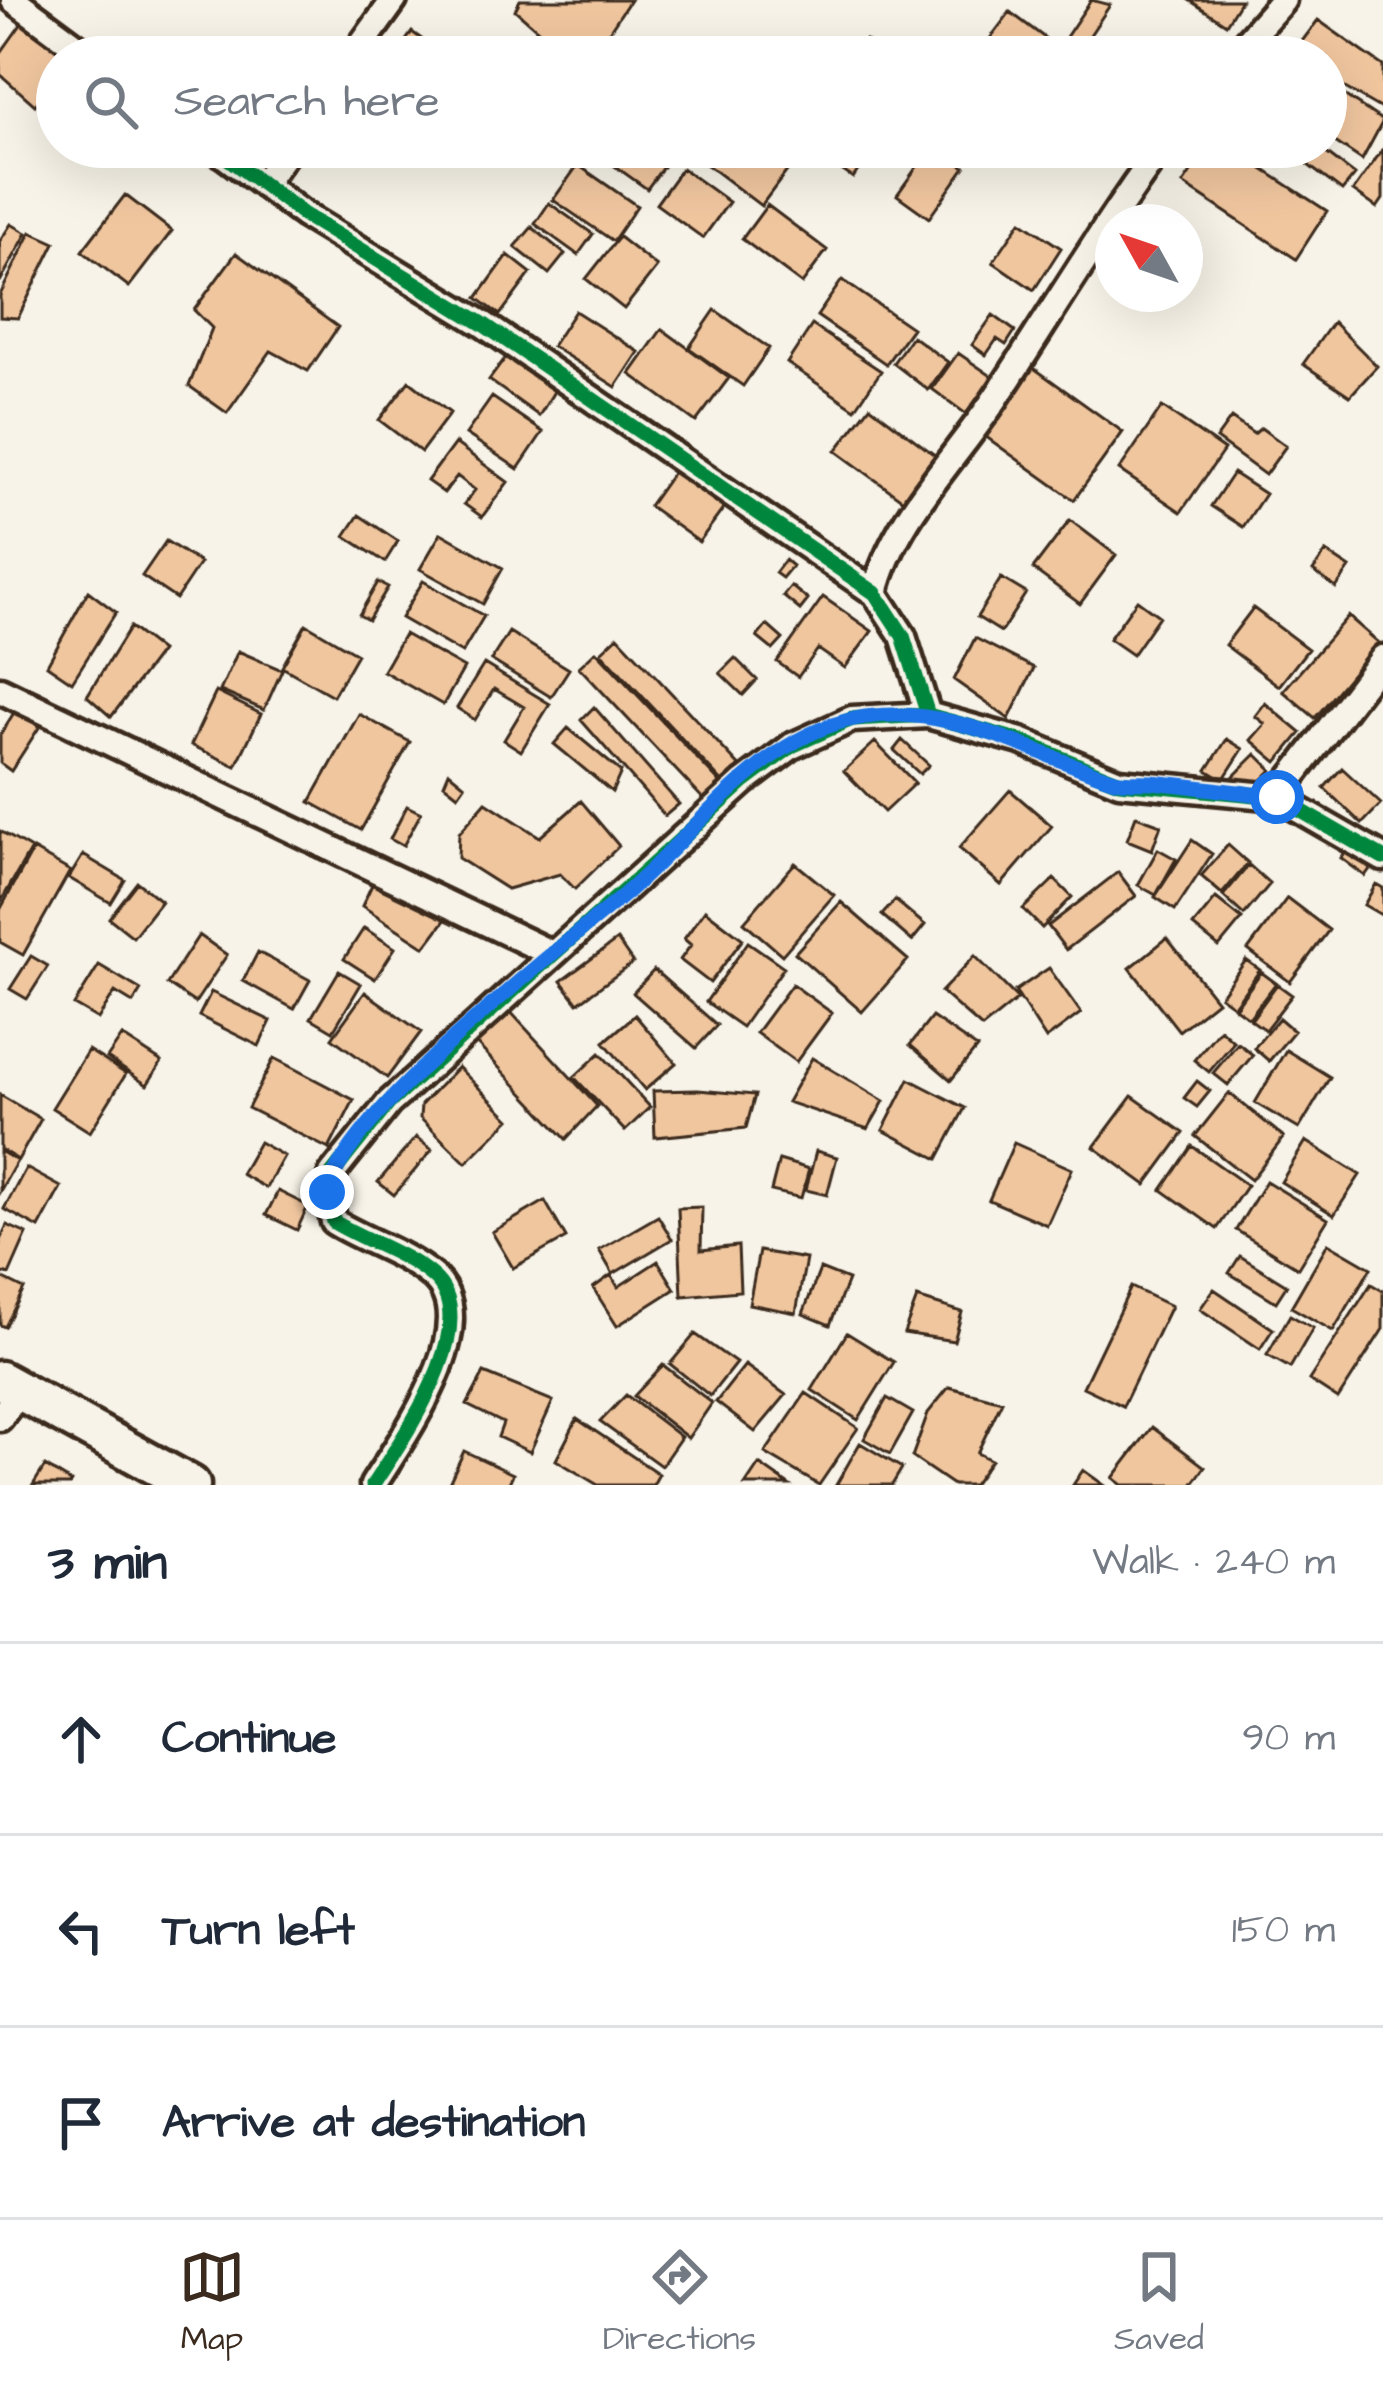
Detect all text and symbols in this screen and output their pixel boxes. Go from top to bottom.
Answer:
search box [36,36,1347,168]
icon: search [78,69,144,135]
text: Search here [174,71,440,133]
north arrow [1095,204,1203,312]
route start [1250,770,1304,824]
route end [300,1165,354,1219]
text: 3 min [48,1528,167,1599]
text: Walk · 240 m [1092,1536,1335,1590]
icon: ahead [48,1706,114,1772]
text: Continue [162,1708,336,1770]
text: 90 m [1242,1712,1335,1766]
icon: left [48,1898,114,1964]
text: Turn left [162,1900,355,1962]
text: 150 m [1232,1904,1335,1958]
icon: arrive [48,2090,114,2156]
text: Arrive at destination [162,2092,585,2154]
tab: Map [179,2244,245,2362]
tab: Directions [603,2244,756,2362]
tab: Saved [1114,2244,1204,2362]

